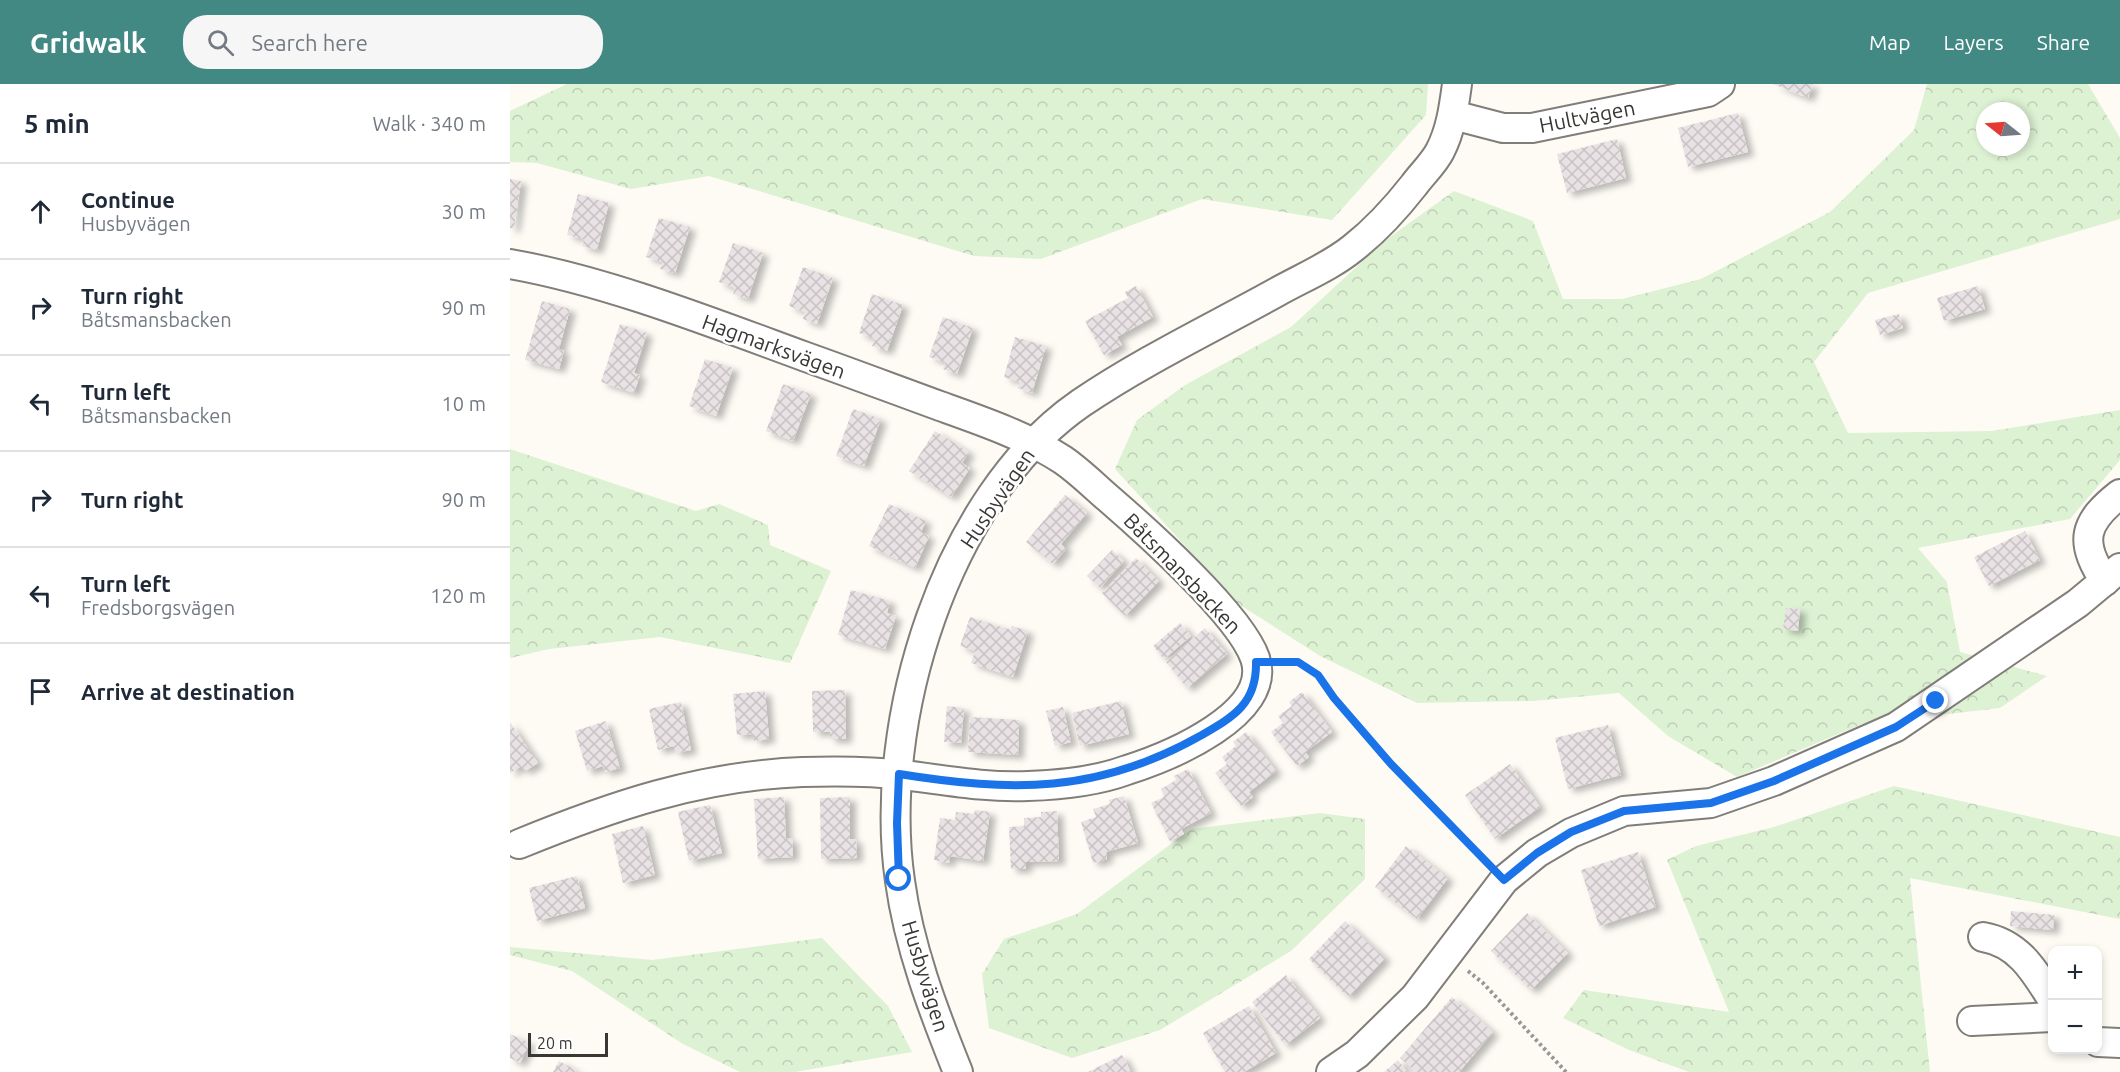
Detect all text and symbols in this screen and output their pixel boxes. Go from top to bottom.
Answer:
search box [183,15,603,69]
icon: search [204,26,237,59]
text: Gridwalk [30,27,147,58]
text: Search here [252,30,368,55]
text: Map [1869,30,1910,54]
text: Layers [1943,30,2004,54]
text: Share [2037,30,2090,54]
street label: Hultvägen [1537,95,1637,137]
north arrow [1976,102,2030,156]
text: 5 min [24,109,90,138]
text: Walk · 340 m [373,112,486,135]
text: Continue [81,187,175,212]
icon: ahead [24,195,57,228]
text: 30 m [442,200,486,223]
text: Husbyvägen [81,212,191,235]
text: Turn right [81,283,183,308]
icon: right [24,291,57,324]
text: 90 m [442,296,486,319]
text: Båtsmansbacken [81,308,232,331]
street label: Hagmarksvägen [699,309,849,383]
text: Turn left [81,379,171,404]
icon: left [24,387,57,420]
text: 10 m [442,392,486,415]
text: Båtsmansbacken [81,404,232,427]
street label: Husbyvägen [955,444,1039,552]
icon: right [24,483,57,516]
text: Turn right [81,487,183,512]
text: 90 m [442,488,486,511]
street label: Båtsmansbacken [1119,508,1247,638]
text: Turn left [81,571,171,596]
icon: left [24,579,57,612]
text: 120 m [430,584,486,607]
text: Fredsborgsvägen [81,596,235,619]
icon: arrive [24,675,57,708]
text: Arrive at destination [81,679,295,704]
route end [1922,687,1948,713]
route start [885,865,911,891]
street label: Husbyvägen [898,917,954,1035]
map controls [2048,946,2102,1054]
button: + [2048,946,2102,1000]
button: − [2048,1000,2102,1054]
scale bar [528,1030,608,1058]
text: 20 m [537,1034,573,1052]

